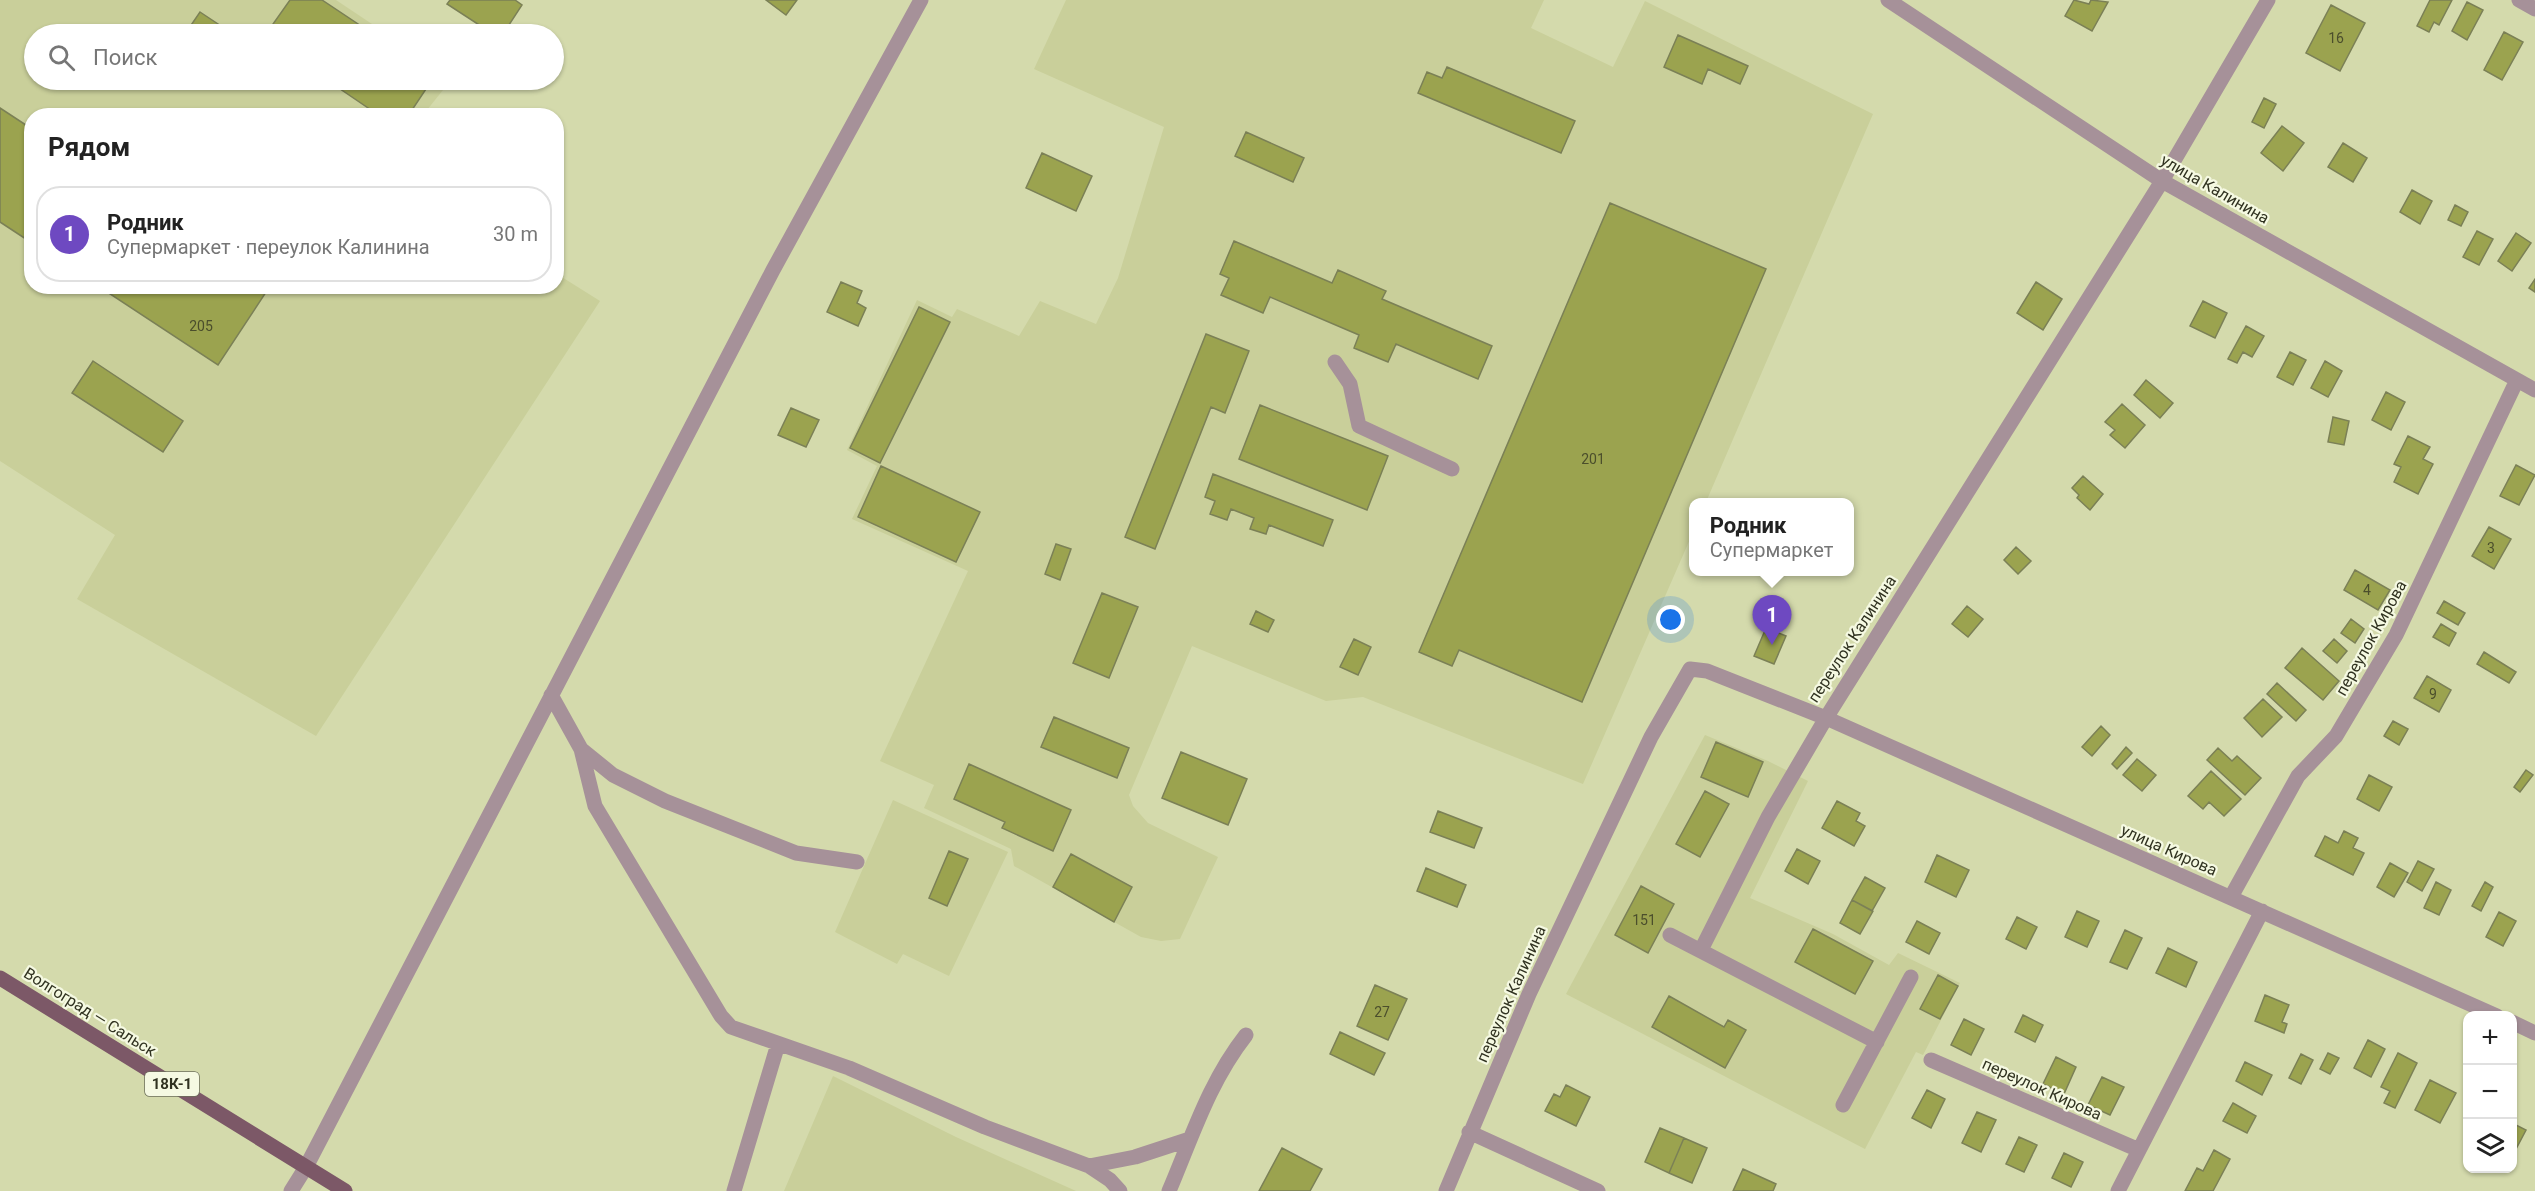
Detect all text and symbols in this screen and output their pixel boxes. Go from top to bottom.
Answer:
search box [24,24,564,90]
house number: 16 [2328,30,2344,46]
icon: search [45,41,78,74]
text: Поиск [93,45,157,70]
text: Рядом [48,132,130,162]
street label: улица Калинина [2158,150,2272,228]
text: Родник [107,210,184,235]
text: 1 [64,222,75,246]
text: 30 m [493,222,538,246]
text: Супермаркет · переулок Калинина [107,235,430,259]
house number: 205 [189,318,213,334]
house number: 201 [1581,451,1605,467]
popup [1689,498,1854,576]
text: Родник [1710,513,1786,538]
text: Супермаркет [1710,538,1833,562]
house number: 3 [2487,540,2495,556]
street label: переулок Калинина [1804,572,1900,706]
street label: переулок Кирова [2332,577,2410,699]
house number: 4 [2363,582,2371,598]
pin: 1 [1752,596,1792,645]
your location [1656,605,1685,634]
house number: 9 [2429,686,2437,702]
street label: улица Кирова [2118,820,2220,880]
house number: 151 [1632,912,1656,928]
street label: переулок Калинина [1472,923,1550,1065]
street label: Волгоград — Сальск [20,964,160,1061]
house number: 27 [1374,1004,1390,1020]
map controls [2463,1011,2517,1173]
button: + [2463,1011,2517,1065]
street label: переулок Кирова [1979,1054,2105,1124]
button: − [2463,1065,2517,1119]
road number: 18К-1 [145,1072,199,1096]
button: layers [2463,1119,2517,1173]

